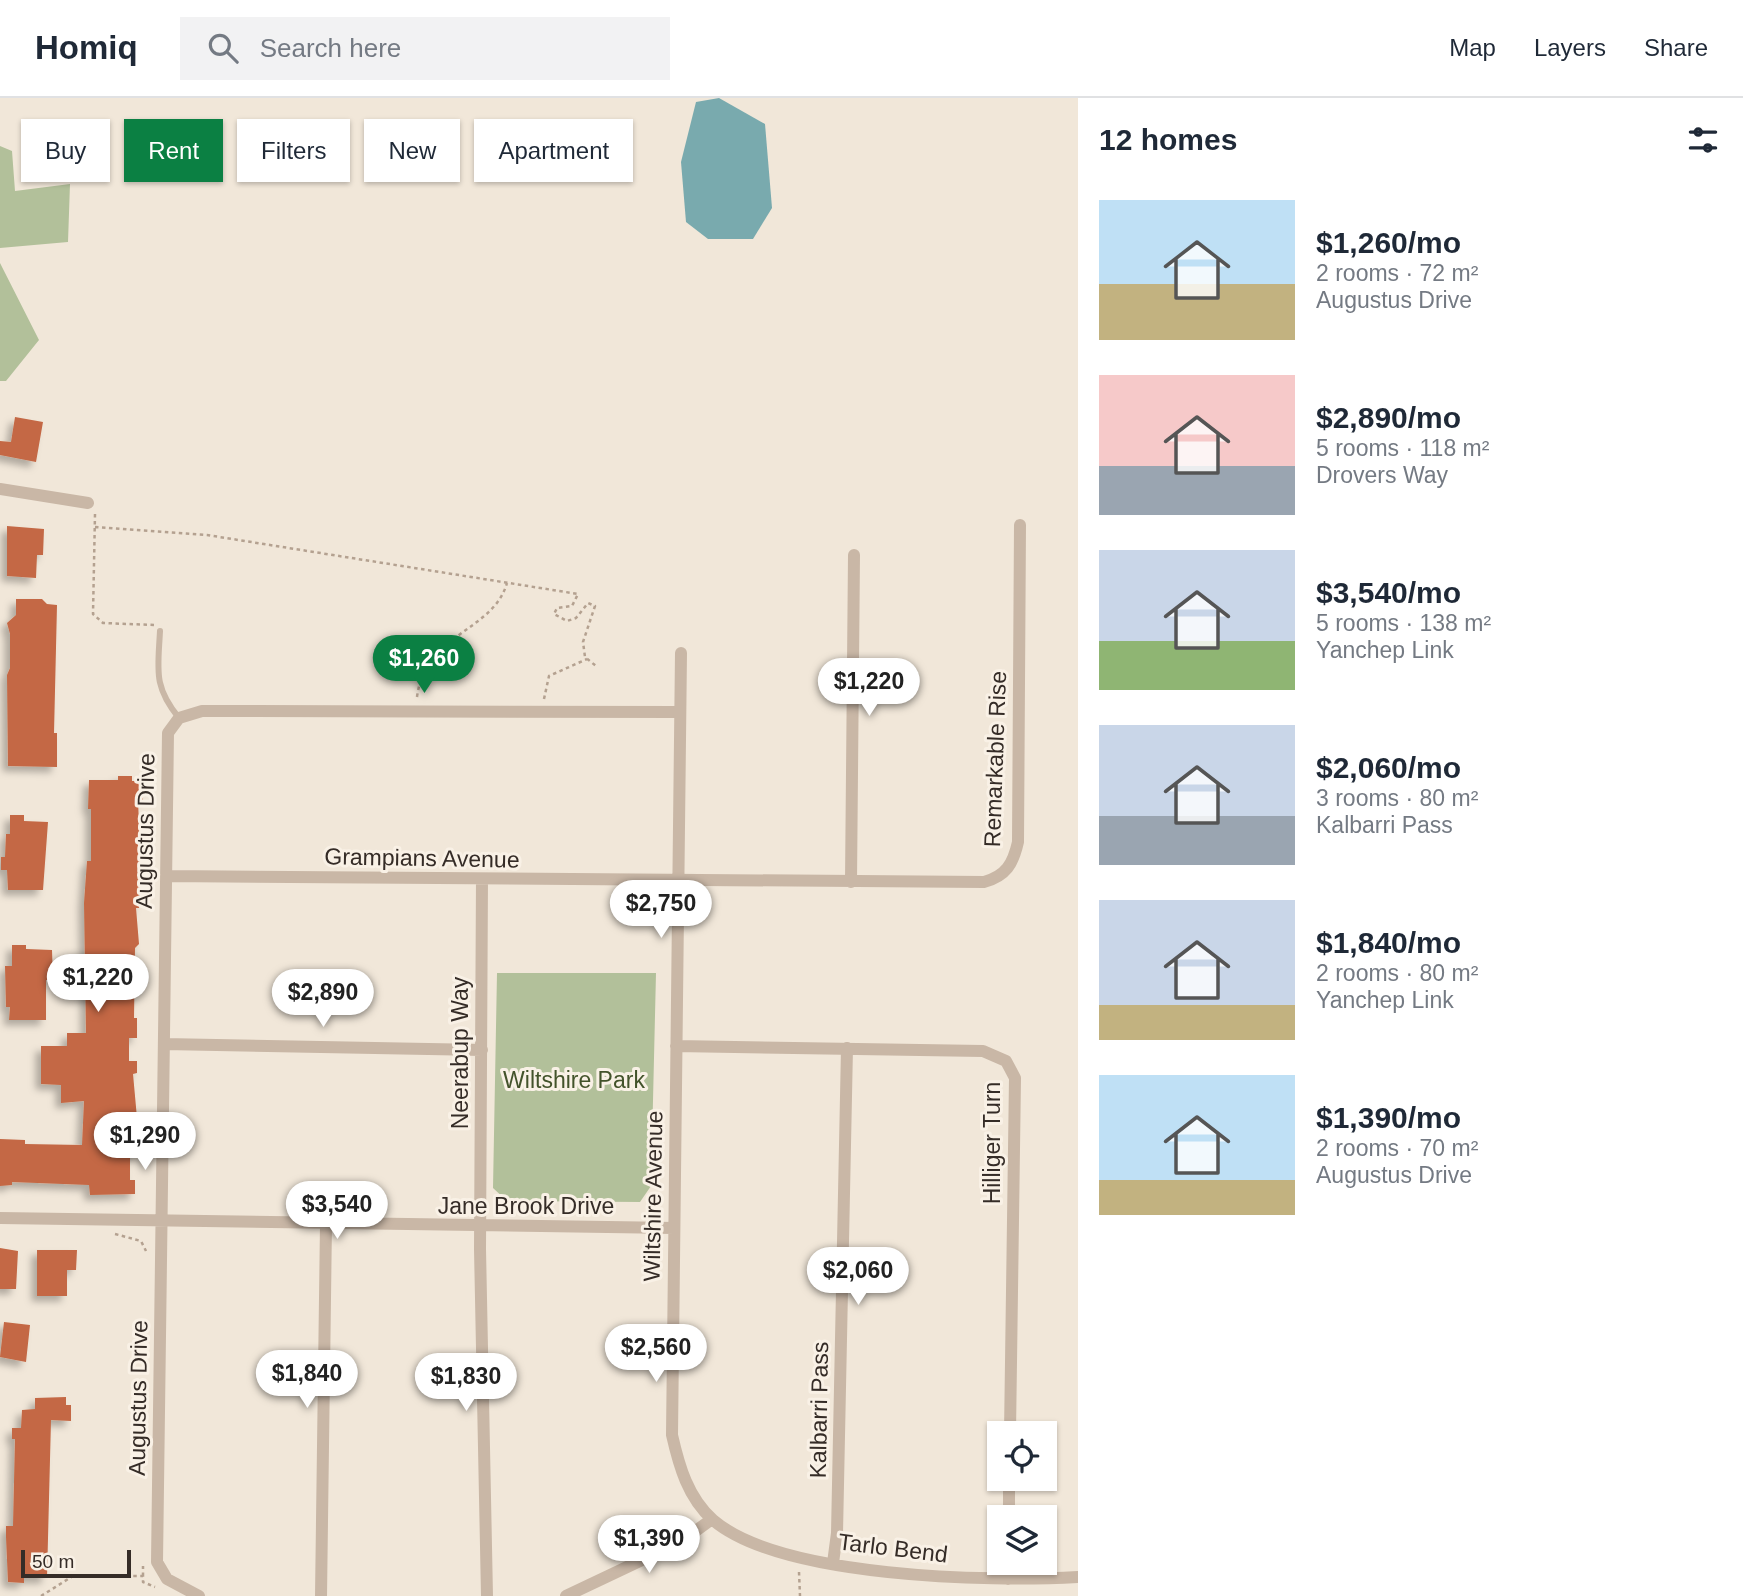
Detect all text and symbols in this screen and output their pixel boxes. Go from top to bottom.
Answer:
search box [180,17,670,80]
text: Homiq [35,29,138,66]
icon: search [204,29,242,67]
text: Search here [260,33,401,63]
text: Map [1449,34,1496,61]
text: Layers [1534,34,1606,61]
text: Share [1644,34,1708,61]
chip: Buy [21,119,110,182]
chip: Rent [124,119,223,182]
chip: Filters [237,119,350,182]
chip: New [364,119,460,182]
chip: Apartment [474,119,633,182]
icon: filters [1684,121,1722,159]
text: 12 homes [1099,123,1237,156]
text: $1,260/mo [1316,226,1461,259]
icon: home [1155,228,1239,312]
text: 2 rooms · 72 m² [1316,260,1478,286]
text: Augustus Drive [1316,287,1472,313]
text: $2,890/mo [1316,401,1461,434]
icon: home [1155,403,1239,487]
text: 5 rooms · 118 m² [1316,435,1489,461]
text: Drovers Way [1316,462,1448,488]
text: $3,540/mo [1316,576,1461,609]
icon: home [1155,578,1239,662]
text: 5 rooms · 138 m² [1316,610,1491,636]
pin: $1,260 [367,636,481,695]
text: Yanchep Link [1316,637,1454,663]
text: $1,260 [389,645,459,671]
pin: $1,220 [812,658,926,718]
text: $1,220 [834,668,904,694]
street label: Remarkable Rise [979,670,1011,848]
text: $2,060/mo [1316,751,1461,784]
street label: Augustus Drive [131,753,159,909]
icon: home [1155,753,1239,837]
text: 3 rooms · 80 m² [1316,785,1478,811]
text: Kalbarri Pass [1316,812,1453,838]
street label: Grampians Avenue [324,843,520,873]
pin: $2,750 [604,880,718,940]
text: $2,750 [626,890,696,916]
text: $1,840/mo [1316,926,1461,959]
icon: home [1155,928,1239,1012]
pin: $1,220 [41,954,155,1014]
text: 2 rooms · 80 m² [1316,960,1478,986]
text: $1,220 [63,964,133,990]
pin: $2,890 [266,970,380,1029]
street label: Neerabup Way [447,976,473,1129]
text: $2,890 [288,979,358,1005]
text: Yanchep Link [1316,987,1454,1013]
park label: Wiltshire Park [503,1067,645,1093]
street label: Hilliger Turn [979,1082,1005,1204]
text: $1,390/mo [1316,1101,1461,1134]
icon: home [1155,1103,1239,1187]
street label: Wiltshire Avenue [639,1110,667,1282]
pin: $1,290 [88,1112,202,1172]
text: $1,290 [110,1122,180,1148]
text: 2 rooms · 70 m² [1316,1135,1478,1161]
text: Augustus Drive [1316,1162,1472,1188]
pin: $3,540 [280,1182,394,1241]
text: $3,540 [302,1191,372,1217]
street label: Jane Brook Drive [438,1193,614,1219]
pin: $2,060 [801,1248,915,1307]
text: $2,060 [823,1257,893,1283]
street label: Augustus Drive [124,1320,152,1476]
pin: $2,560 [599,1324,713,1384]
text: $2,560 [621,1334,691,1360]
street label: Kalbarri Pass [805,1341,833,1479]
pin: $1,840 [250,1350,364,1410]
pin: $1,830 [409,1354,523,1413]
text: $1,840 [272,1360,342,1386]
text: $1,830 [431,1363,501,1389]
map controls [987,1421,1057,1575]
button: locate [987,1421,1057,1491]
button: layers [987,1505,1057,1575]
pin: $1,390 [592,1516,706,1575]
text: $1,390 [614,1525,684,1551]
street label: Tarlo Bend [837,1528,949,1568]
scale bar [21,1547,131,1579]
text: 50 m [32,1551,74,1572]

